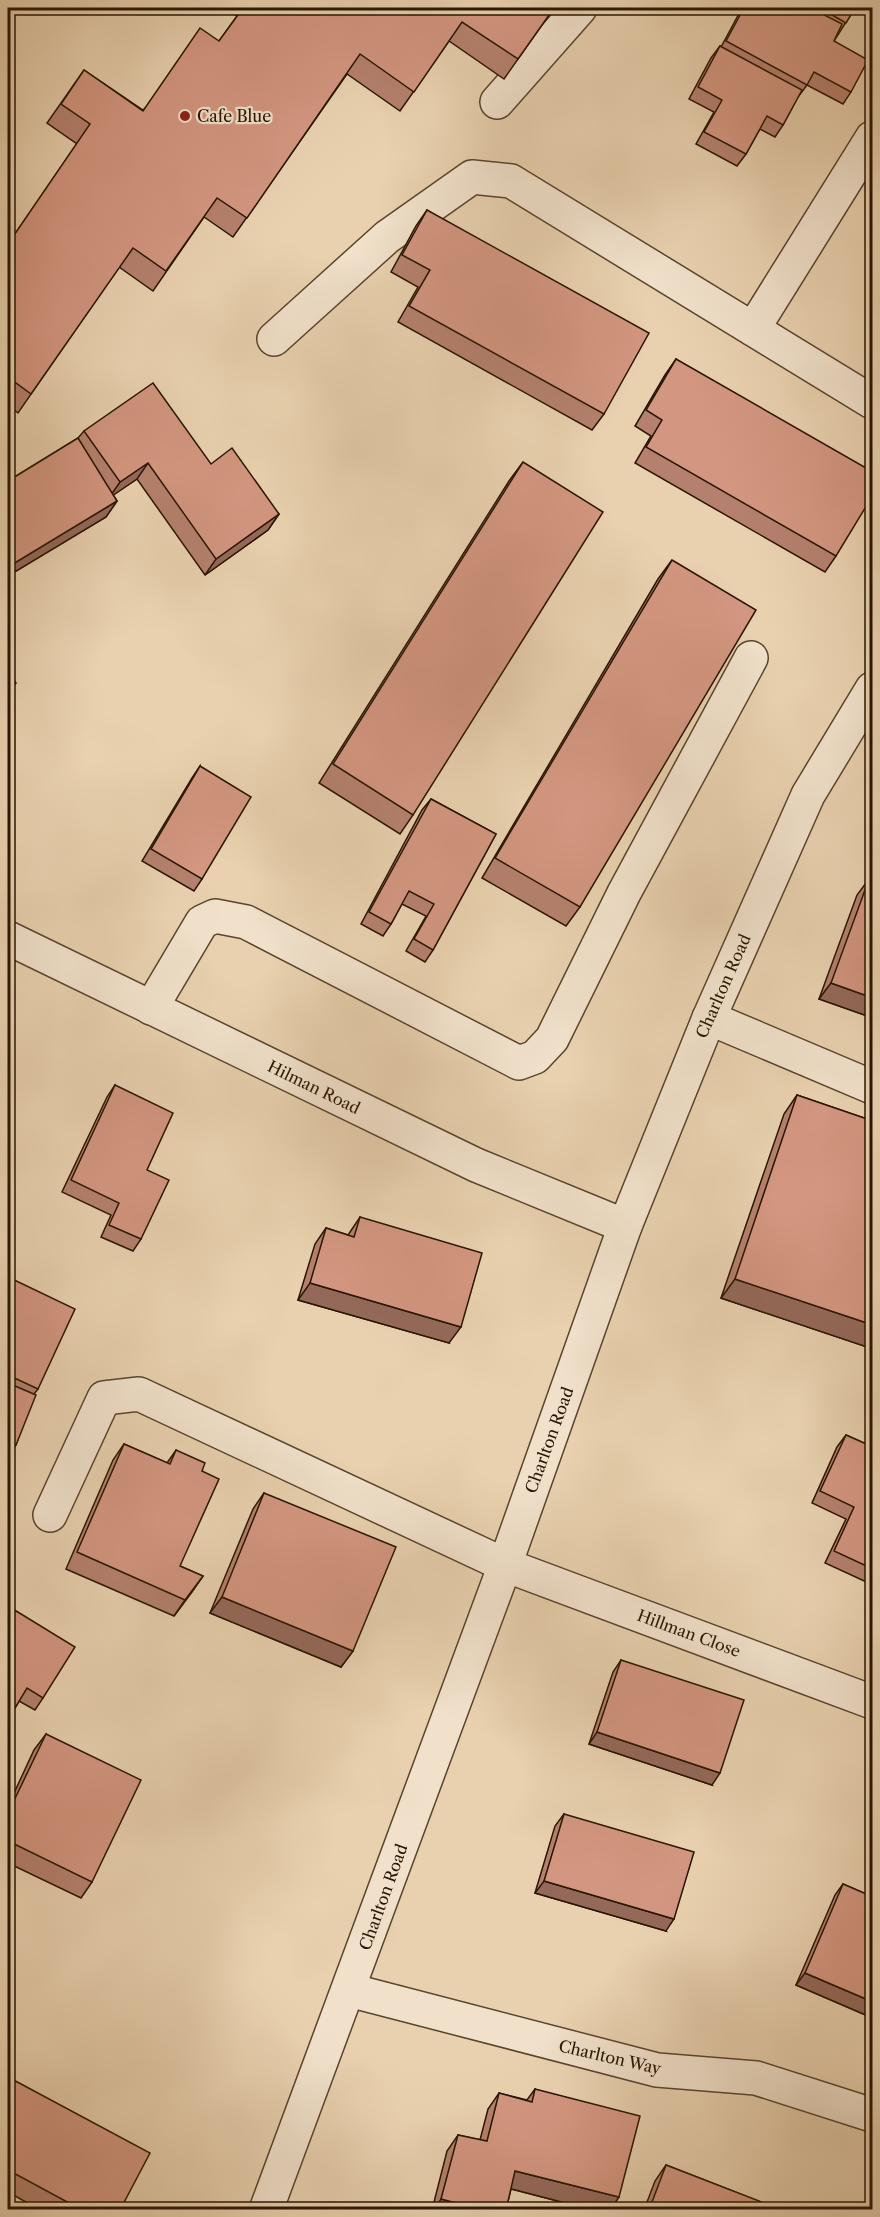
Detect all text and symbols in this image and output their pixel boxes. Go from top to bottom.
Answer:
place label: Cafe Blue [197,106,271,126]
marker: Cafe Blue [178,109,192,123]
street label: Charlton Road [691,931,755,1041]
street label: Hilman Road [264,1056,364,1118]
street label: Charlton Road [521,1384,578,1496]
street label: Hillman Close [635,1605,743,1661]
street label: Charlton Road [355,1841,412,1953]
street label: Charlton Way [557,2036,664,2079]

